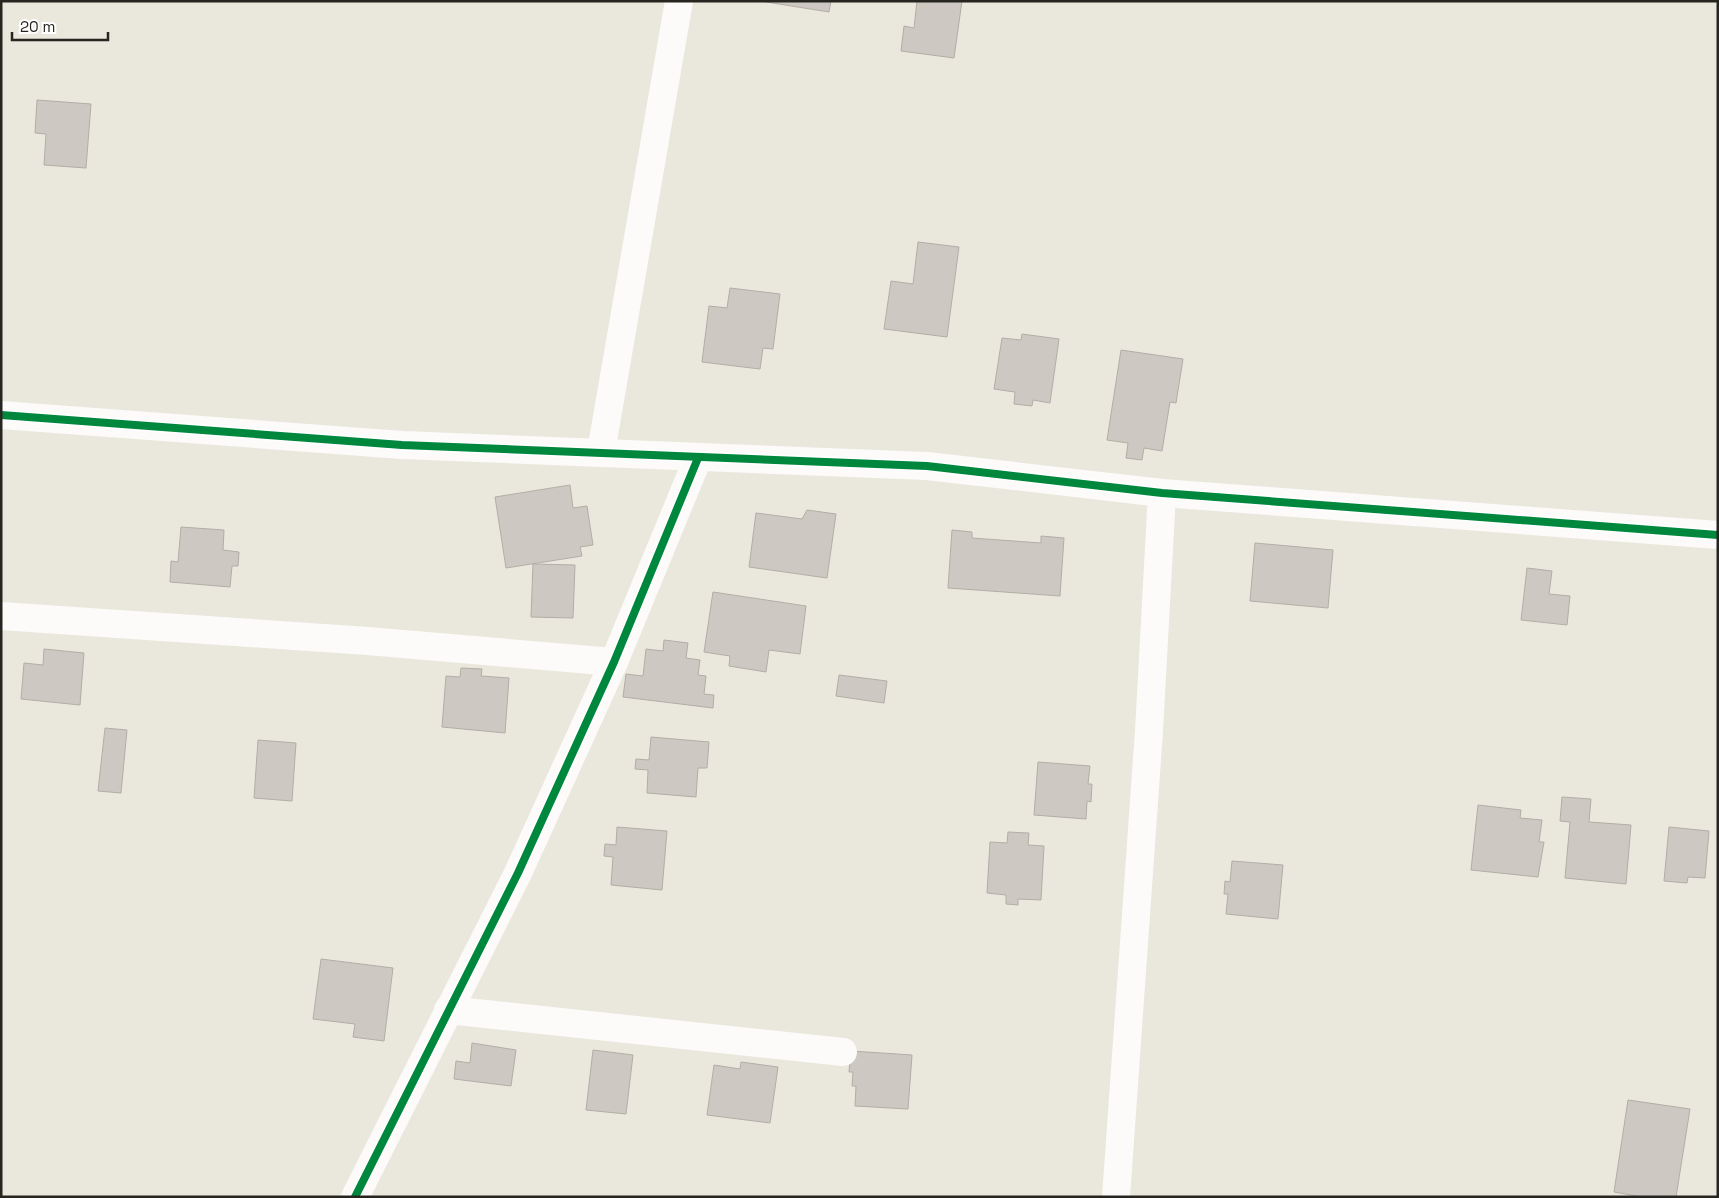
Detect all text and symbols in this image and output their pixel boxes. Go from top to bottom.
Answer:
scale bar [12,10,109,42]
text: 20 m [20,17,55,36]

